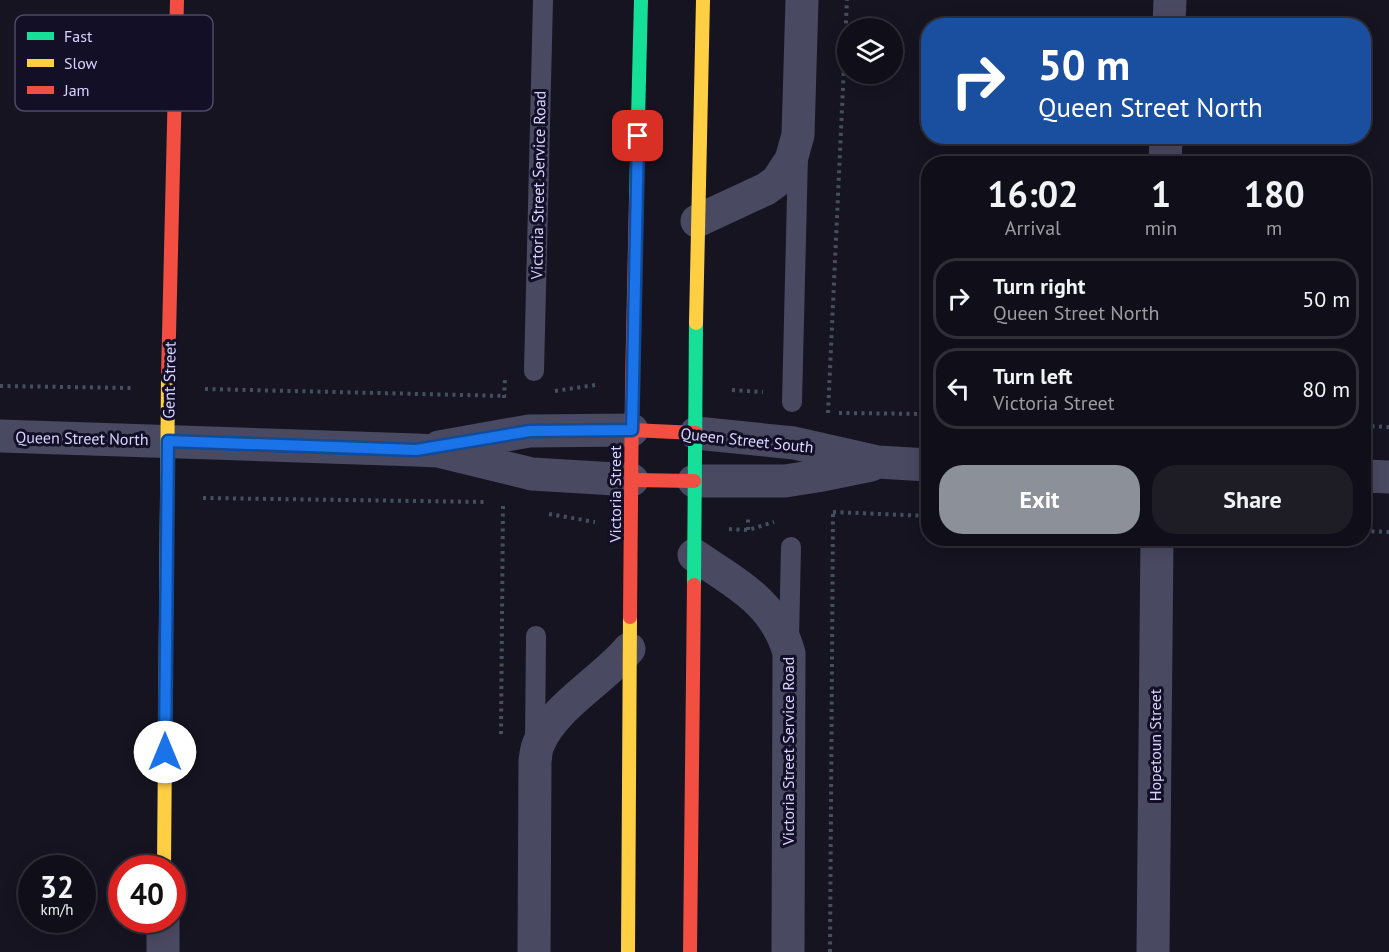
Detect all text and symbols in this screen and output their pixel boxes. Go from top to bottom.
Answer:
legend [15,15,213,111]
map controls [837,18,903,84]
button: layers [837,18,903,84]
text: Fast [64,26,93,46]
text: 50 m [1038,37,1130,92]
icon: right [939,42,1017,120]
text: Slow [64,53,98,73]
text: Jam [63,80,90,100]
street label: Victoria Street Service Road [526,90,550,281]
text: Queen Street North [1038,90,1263,124]
pin [612,110,663,161]
icon: arrive [621,119,654,152]
text: 16:02 [987,170,1079,217]
text: 1 [1151,170,1171,217]
text: 180 [1244,170,1305,217]
text: Arrival [1005,215,1061,241]
text: min [1145,215,1177,241]
text: m [1266,215,1282,241]
text: Turn right [993,272,1085,300]
icon: right [942,282,975,315]
text: 50 m [1302,285,1350,313]
text: Queen Street North [993,300,1160,326]
street label: Gent Street [158,341,180,419]
text: Turn left [993,362,1073,390]
icon: left [942,372,975,405]
text: 80 m [1302,375,1350,403]
text: Victoria Street [993,390,1115,416]
street label: Queen Street South [679,423,815,457]
street label: Queen Street North [15,427,149,449]
street label: Victoria Street [605,445,625,544]
button: Exit [939,465,1140,534]
button: Share [1152,465,1353,534]
street label: Victoria Street Service Road [778,657,798,846]
street label: Hopetoun Street [1145,688,1165,801]
position arrow [133,720,197,784]
speed limit sign: 40 [108,855,186,933]
text: 32 [40,867,74,906]
text: km/h [41,900,73,919]

